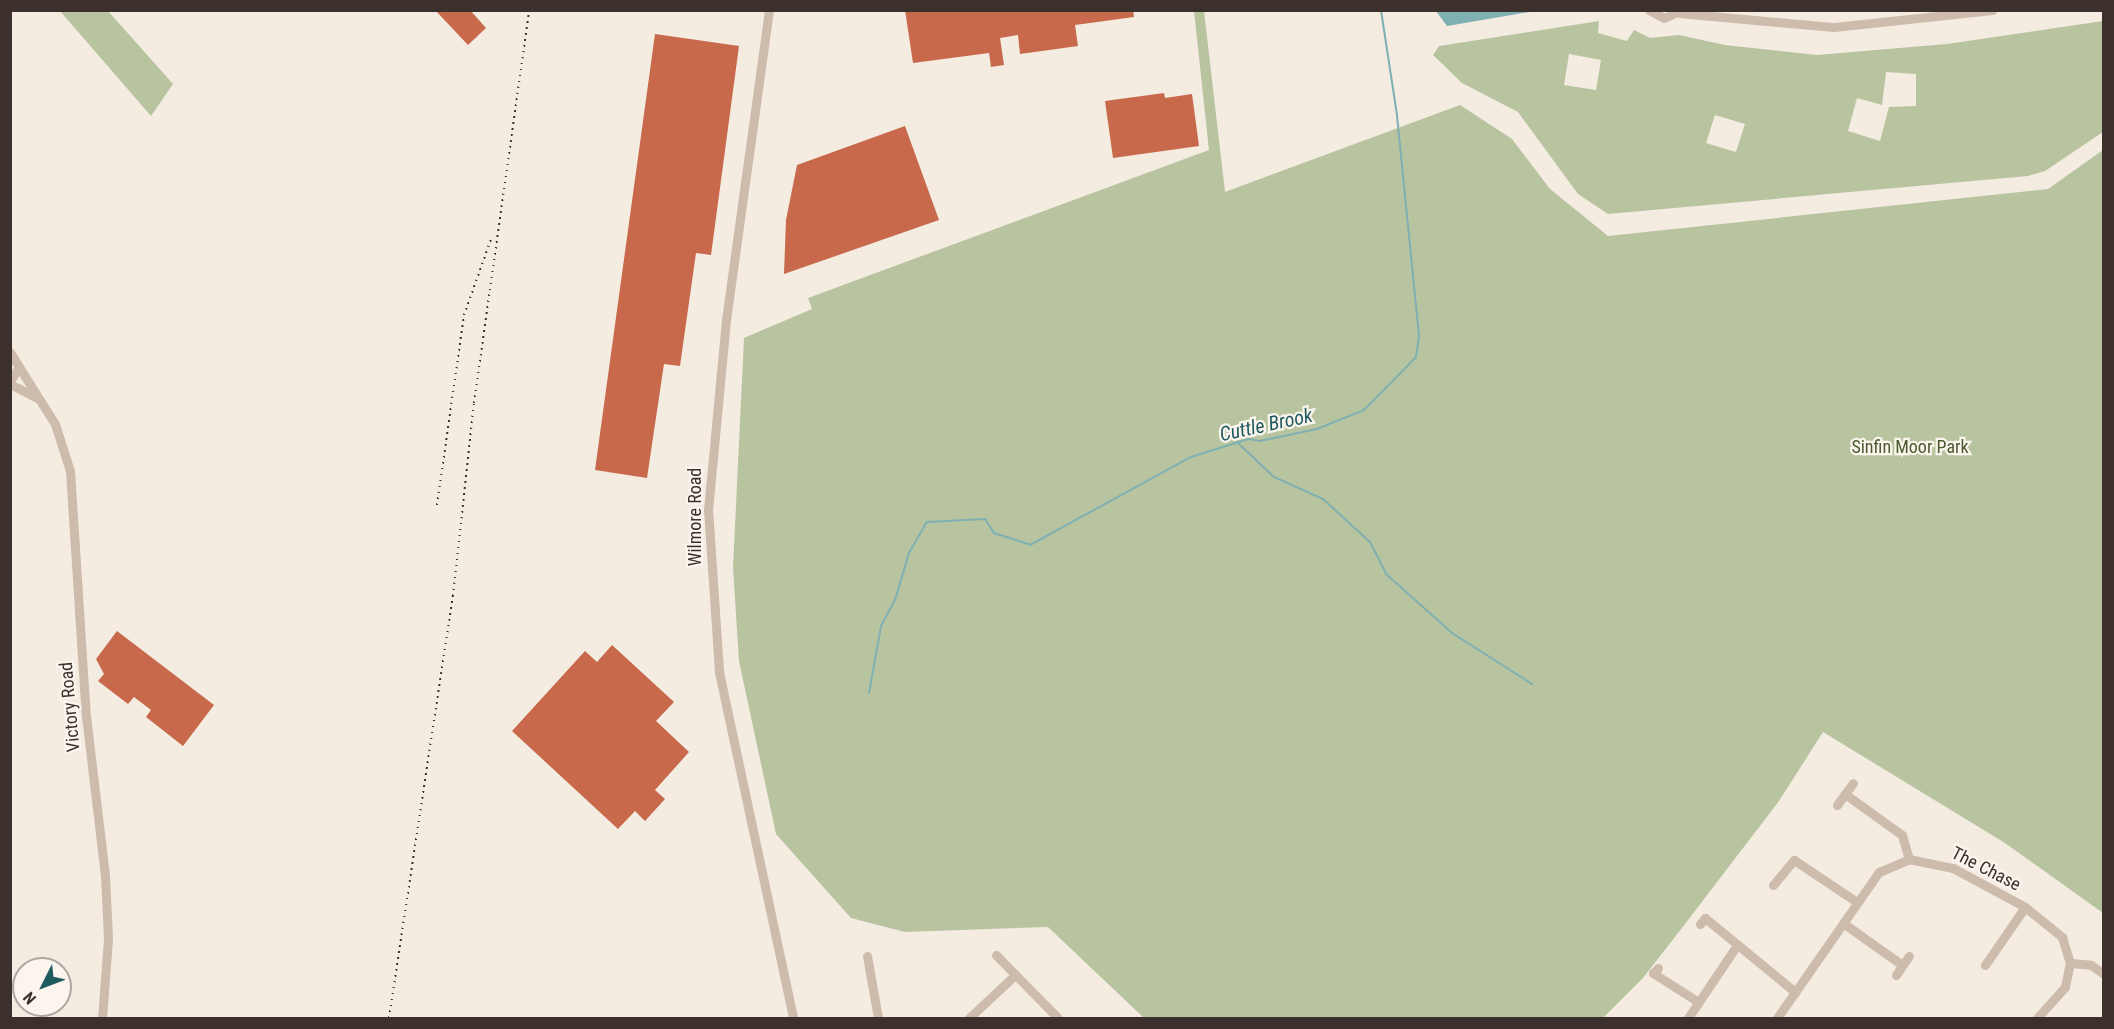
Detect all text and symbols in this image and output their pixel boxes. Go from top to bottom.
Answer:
water label: Cuttle Brook [1217,403,1315,447]
park label: Sinfin Moor Park [1851,436,1969,458]
street label: Wilmore Road [684,468,706,566]
street label: Victory Road [55,661,85,753]
street label: The Chase [1948,842,2024,896]
north arrow [12,957,72,1017]
text: N [19,988,40,1008]

